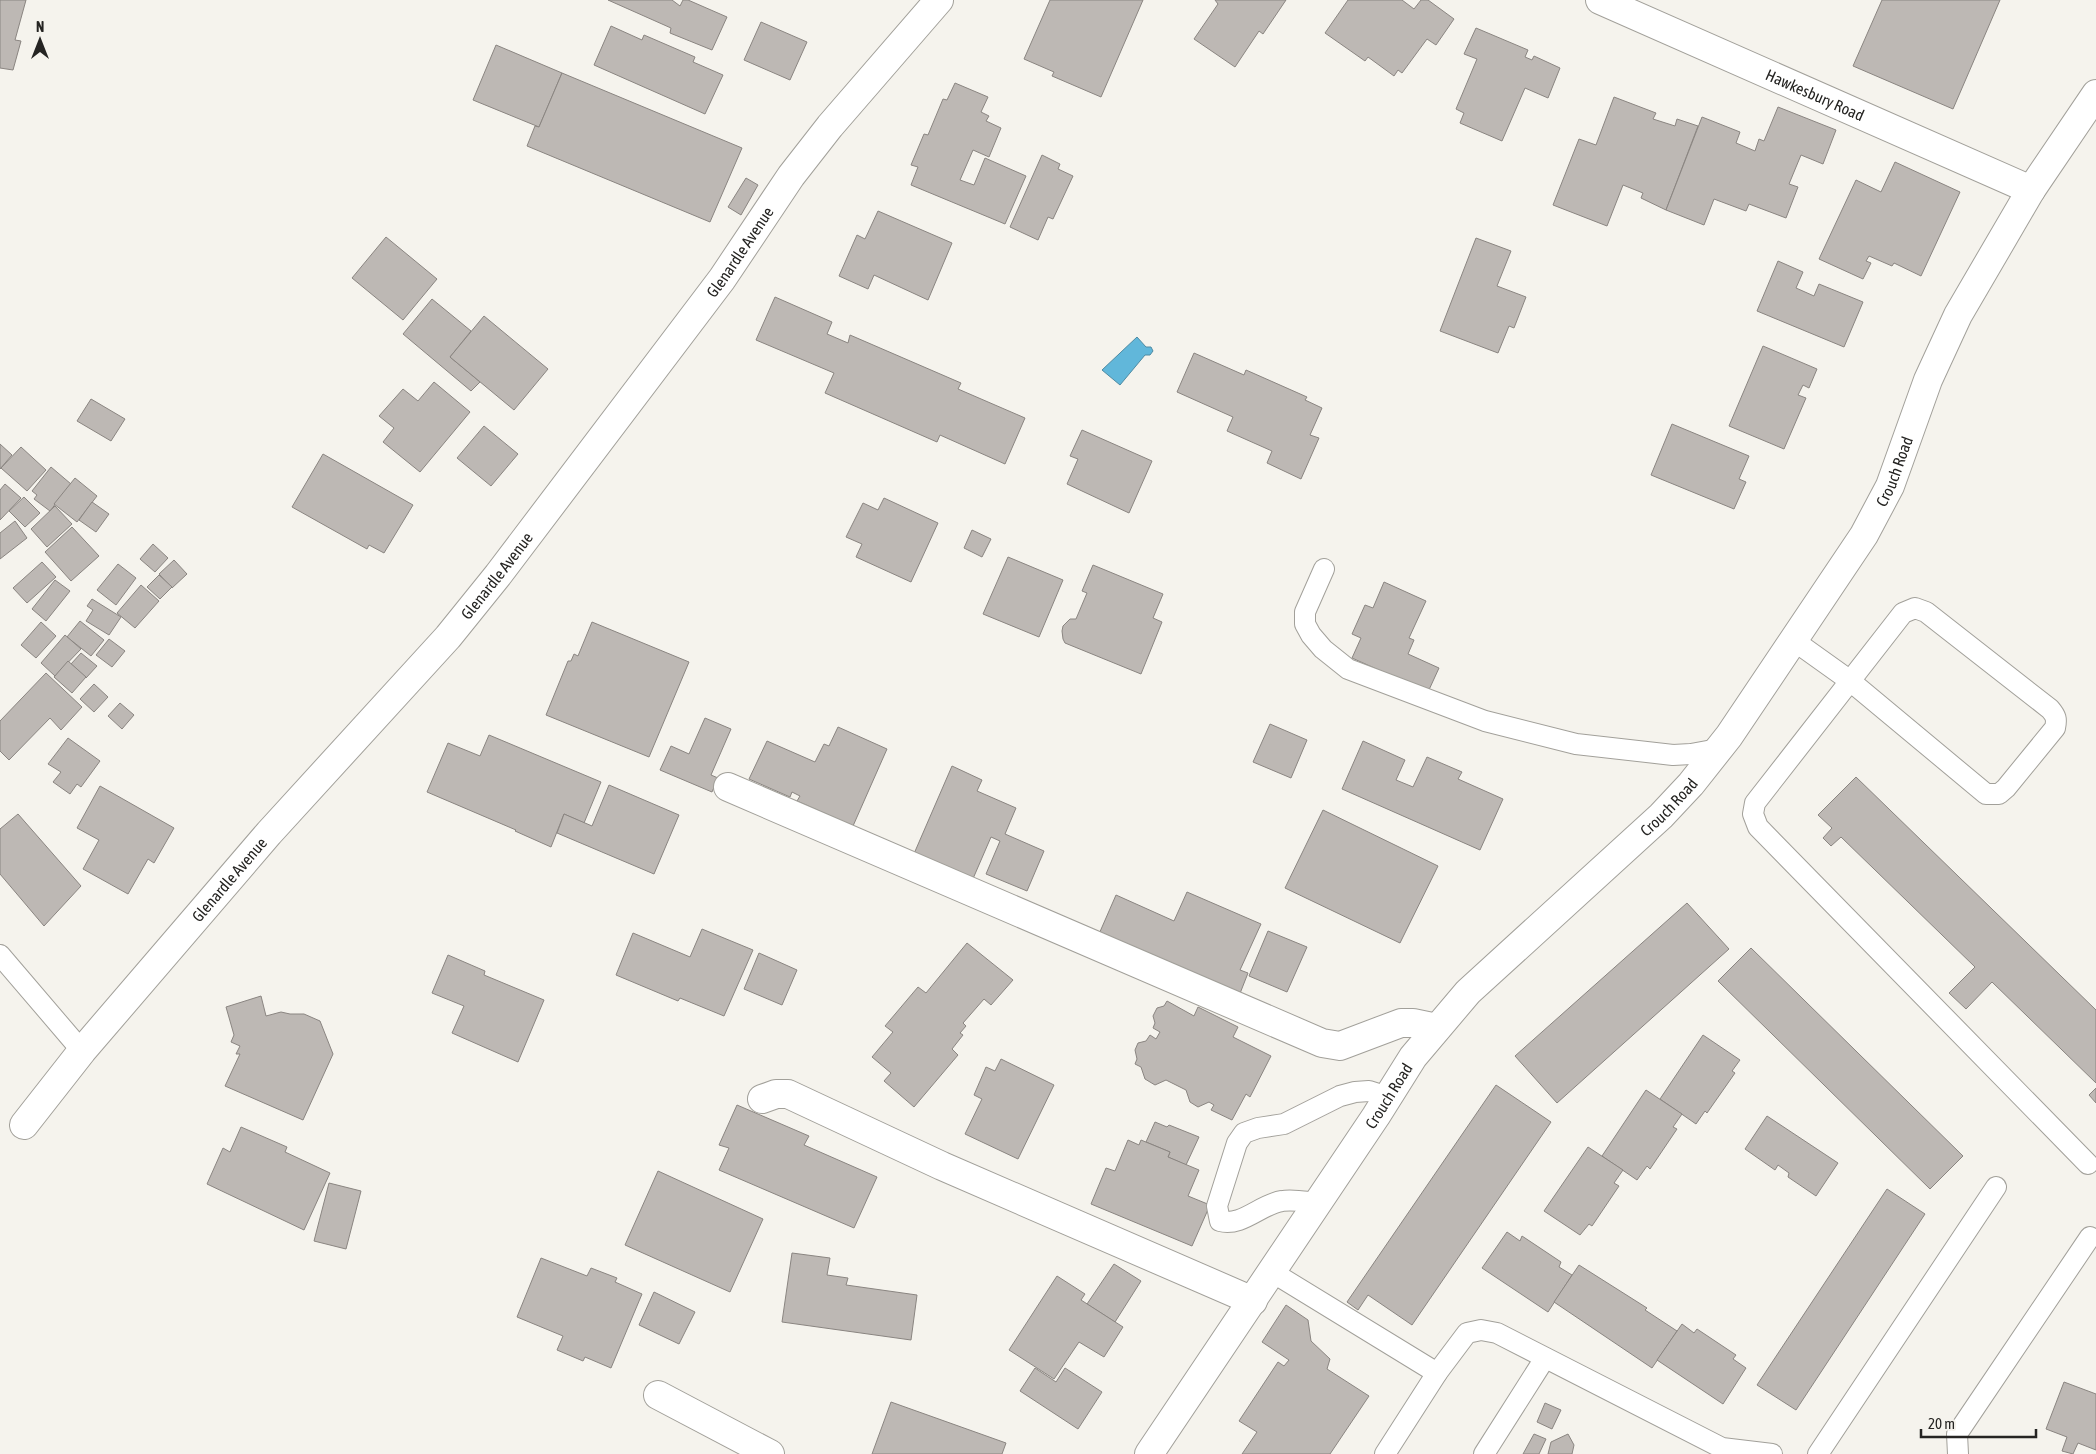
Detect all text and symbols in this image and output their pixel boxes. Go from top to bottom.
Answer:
north arrow [15,15,65,65]
text: N [36,19,44,35]
street label: Hawkesbury Road [1763,65,1867,124]
street label: Glenardle Avenue [703,203,777,301]
street label: Crouch Road [1872,434,1916,509]
street label: Glenardle Avenue [457,529,536,623]
street label: Crouch Road [1636,775,1701,839]
street label: Glenardle Avenue [188,834,270,925]
street label: Crouch Road [1361,1060,1416,1132]
scale bar [1921,1406,2036,1438]
text: 20 m [1928,1415,1955,1432]

